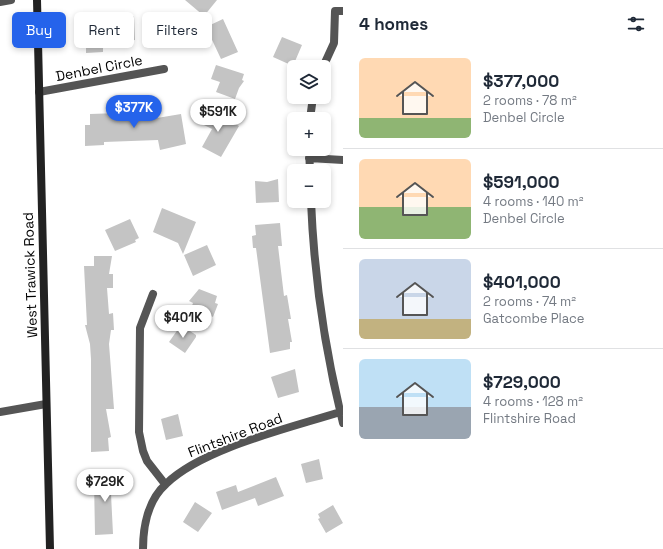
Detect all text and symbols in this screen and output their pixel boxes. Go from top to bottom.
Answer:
chip: Buy [12,12,66,48]
chip: Rent [74,12,134,48]
chip: Filters [142,12,212,48]
text: 4 homes [359,13,428,35]
icon: filters [625,13,647,35]
street label: Denbel Circle [54,51,144,85]
map controls [287,60,331,208]
button: layers [287,60,331,104]
text: $377,000 [483,70,559,92]
icon: home [391,74,439,122]
text: 2 rooms · 78 m² [483,92,577,109]
pin: $377K [106,95,162,129]
text: $377K [115,99,153,116]
pin: $591K [190,99,246,133]
text: $591K [199,103,237,120]
text: Denbel Circle [483,109,565,126]
button: + [287,112,331,156]
button: − [287,164,331,208]
text: $591,000 [483,171,560,193]
icon: home [391,175,439,223]
text: 4 rooms · 140 m² [483,193,584,210]
text: Denbel Circle [483,210,565,227]
street label: West Trawick Road [19,212,41,338]
text: $401,000 [483,271,561,293]
icon: home [391,275,439,323]
text: 2 rooms · 74 m² [483,293,576,310]
pin: $401K [155,305,211,339]
text: $401K [164,309,202,326]
text: Gatcombe Place [483,310,585,327]
text: $729,000 [483,371,561,393]
icon: home [391,375,439,423]
text: 4 rooms · 128 m² [483,393,583,410]
street label: Flintshire Road [185,409,285,461]
text: Flintshire Road [483,410,576,427]
pin: $729K [77,469,133,503]
text: $729K [86,473,124,490]

